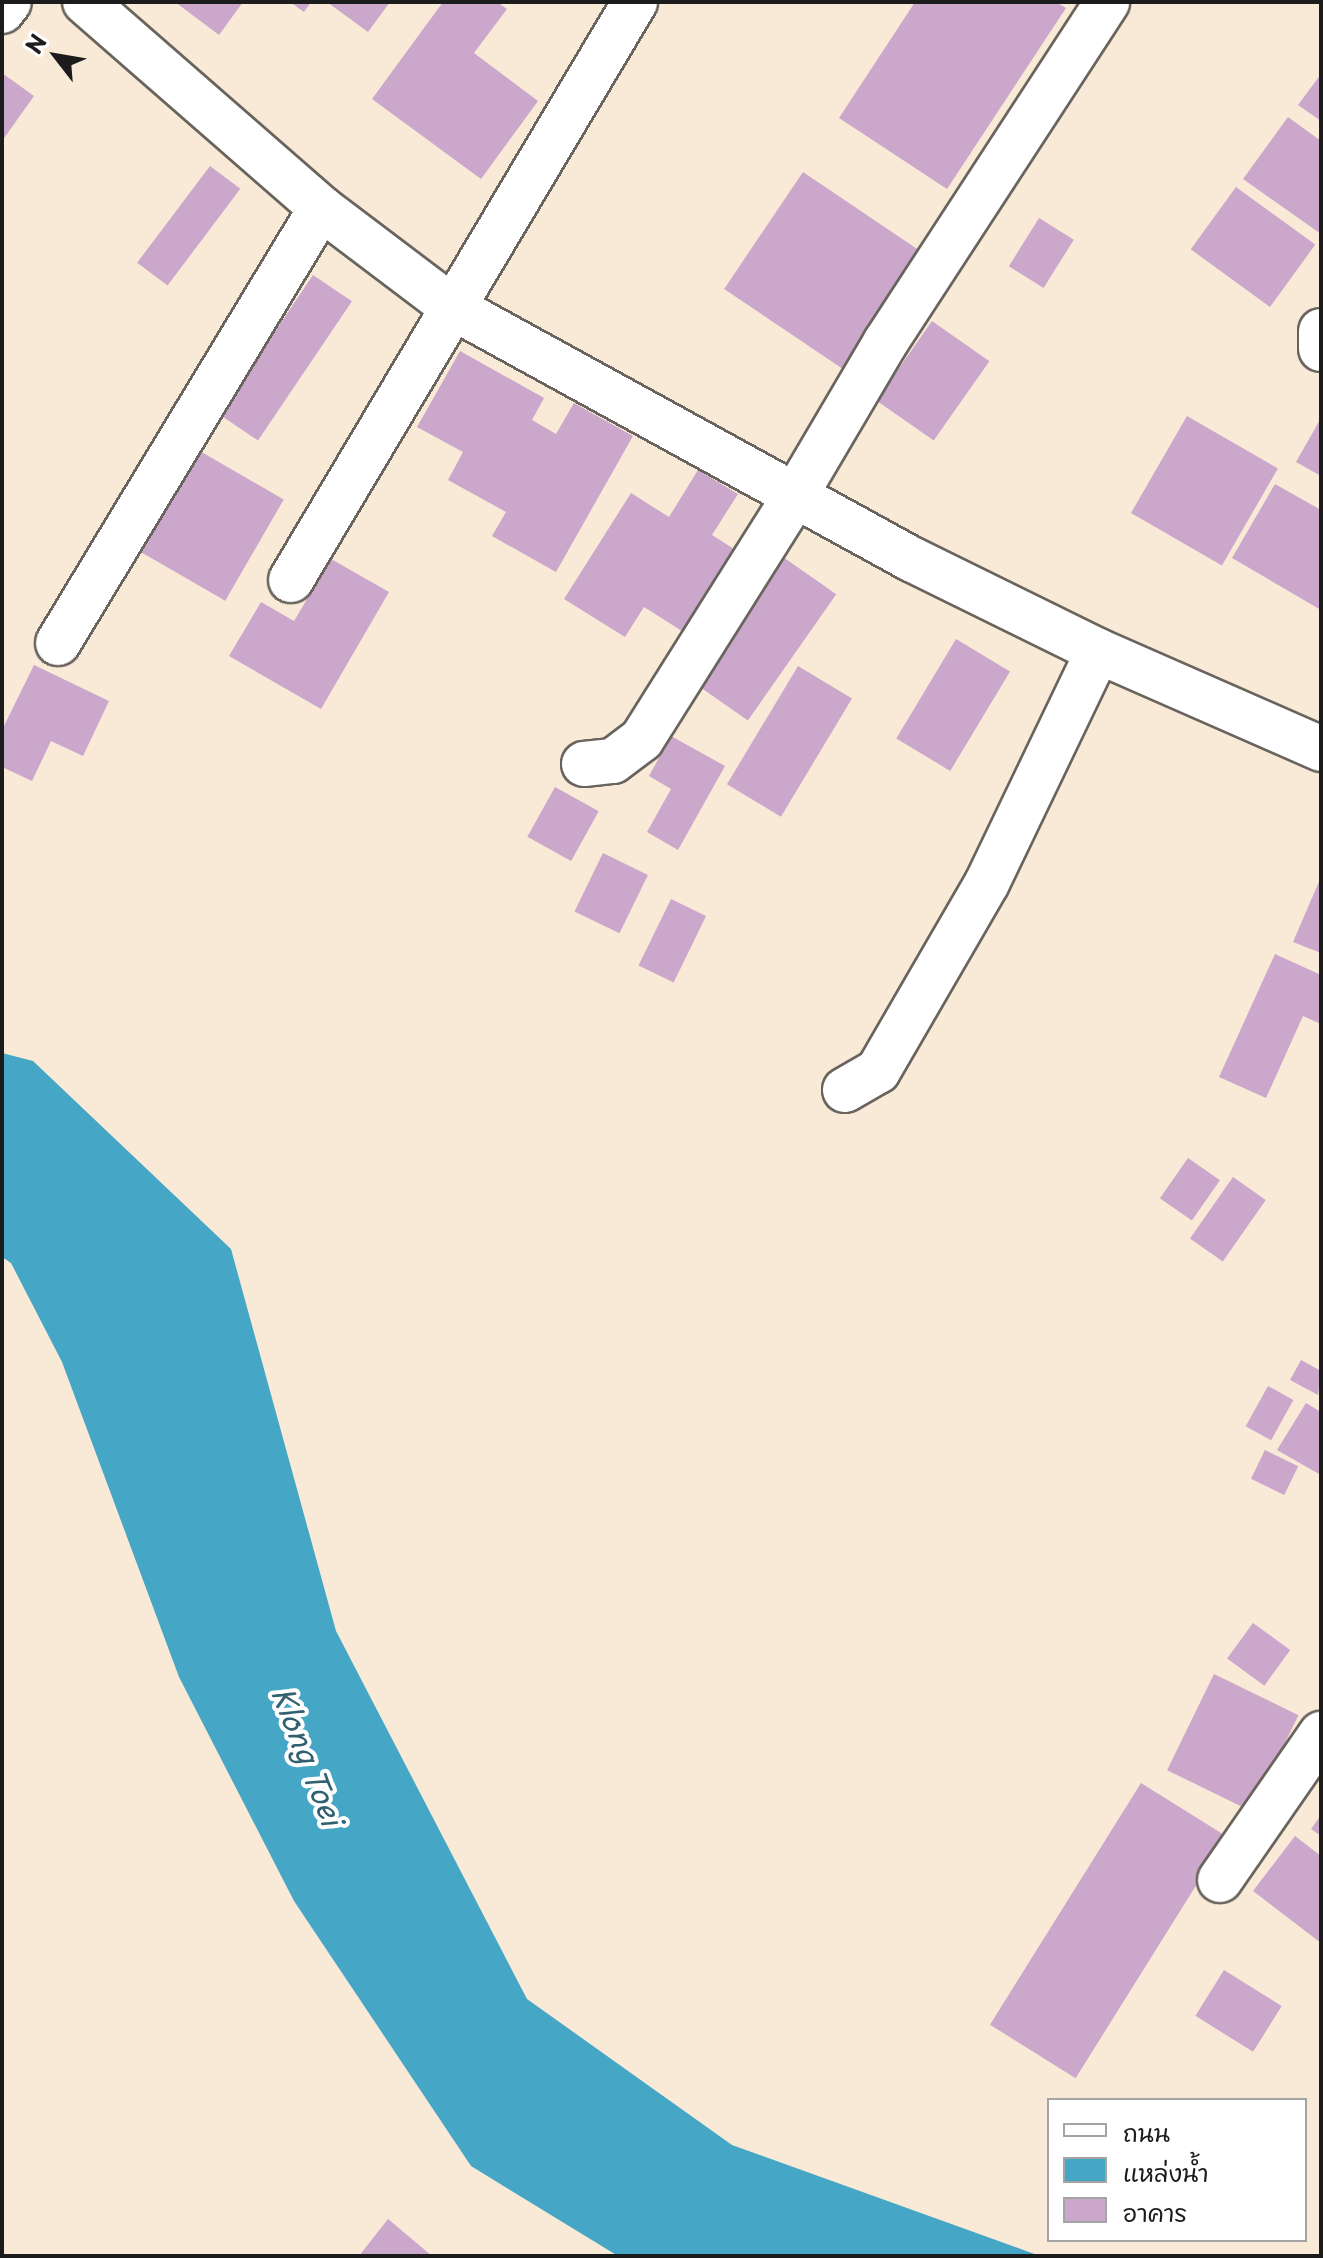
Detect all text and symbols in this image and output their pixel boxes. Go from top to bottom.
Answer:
north arrow [16,16,96,96]
text: N [16,27,54,59]
water label: Klong Toei [265,1682,351,1830]
legend [1047,2098,1307,2242]
text: ถนน [1123,2114,1170,2150]
text: แหล่งน้ำ [1123,2154,1209,2190]
text: อาคาร [1123,2194,1187,2230]

